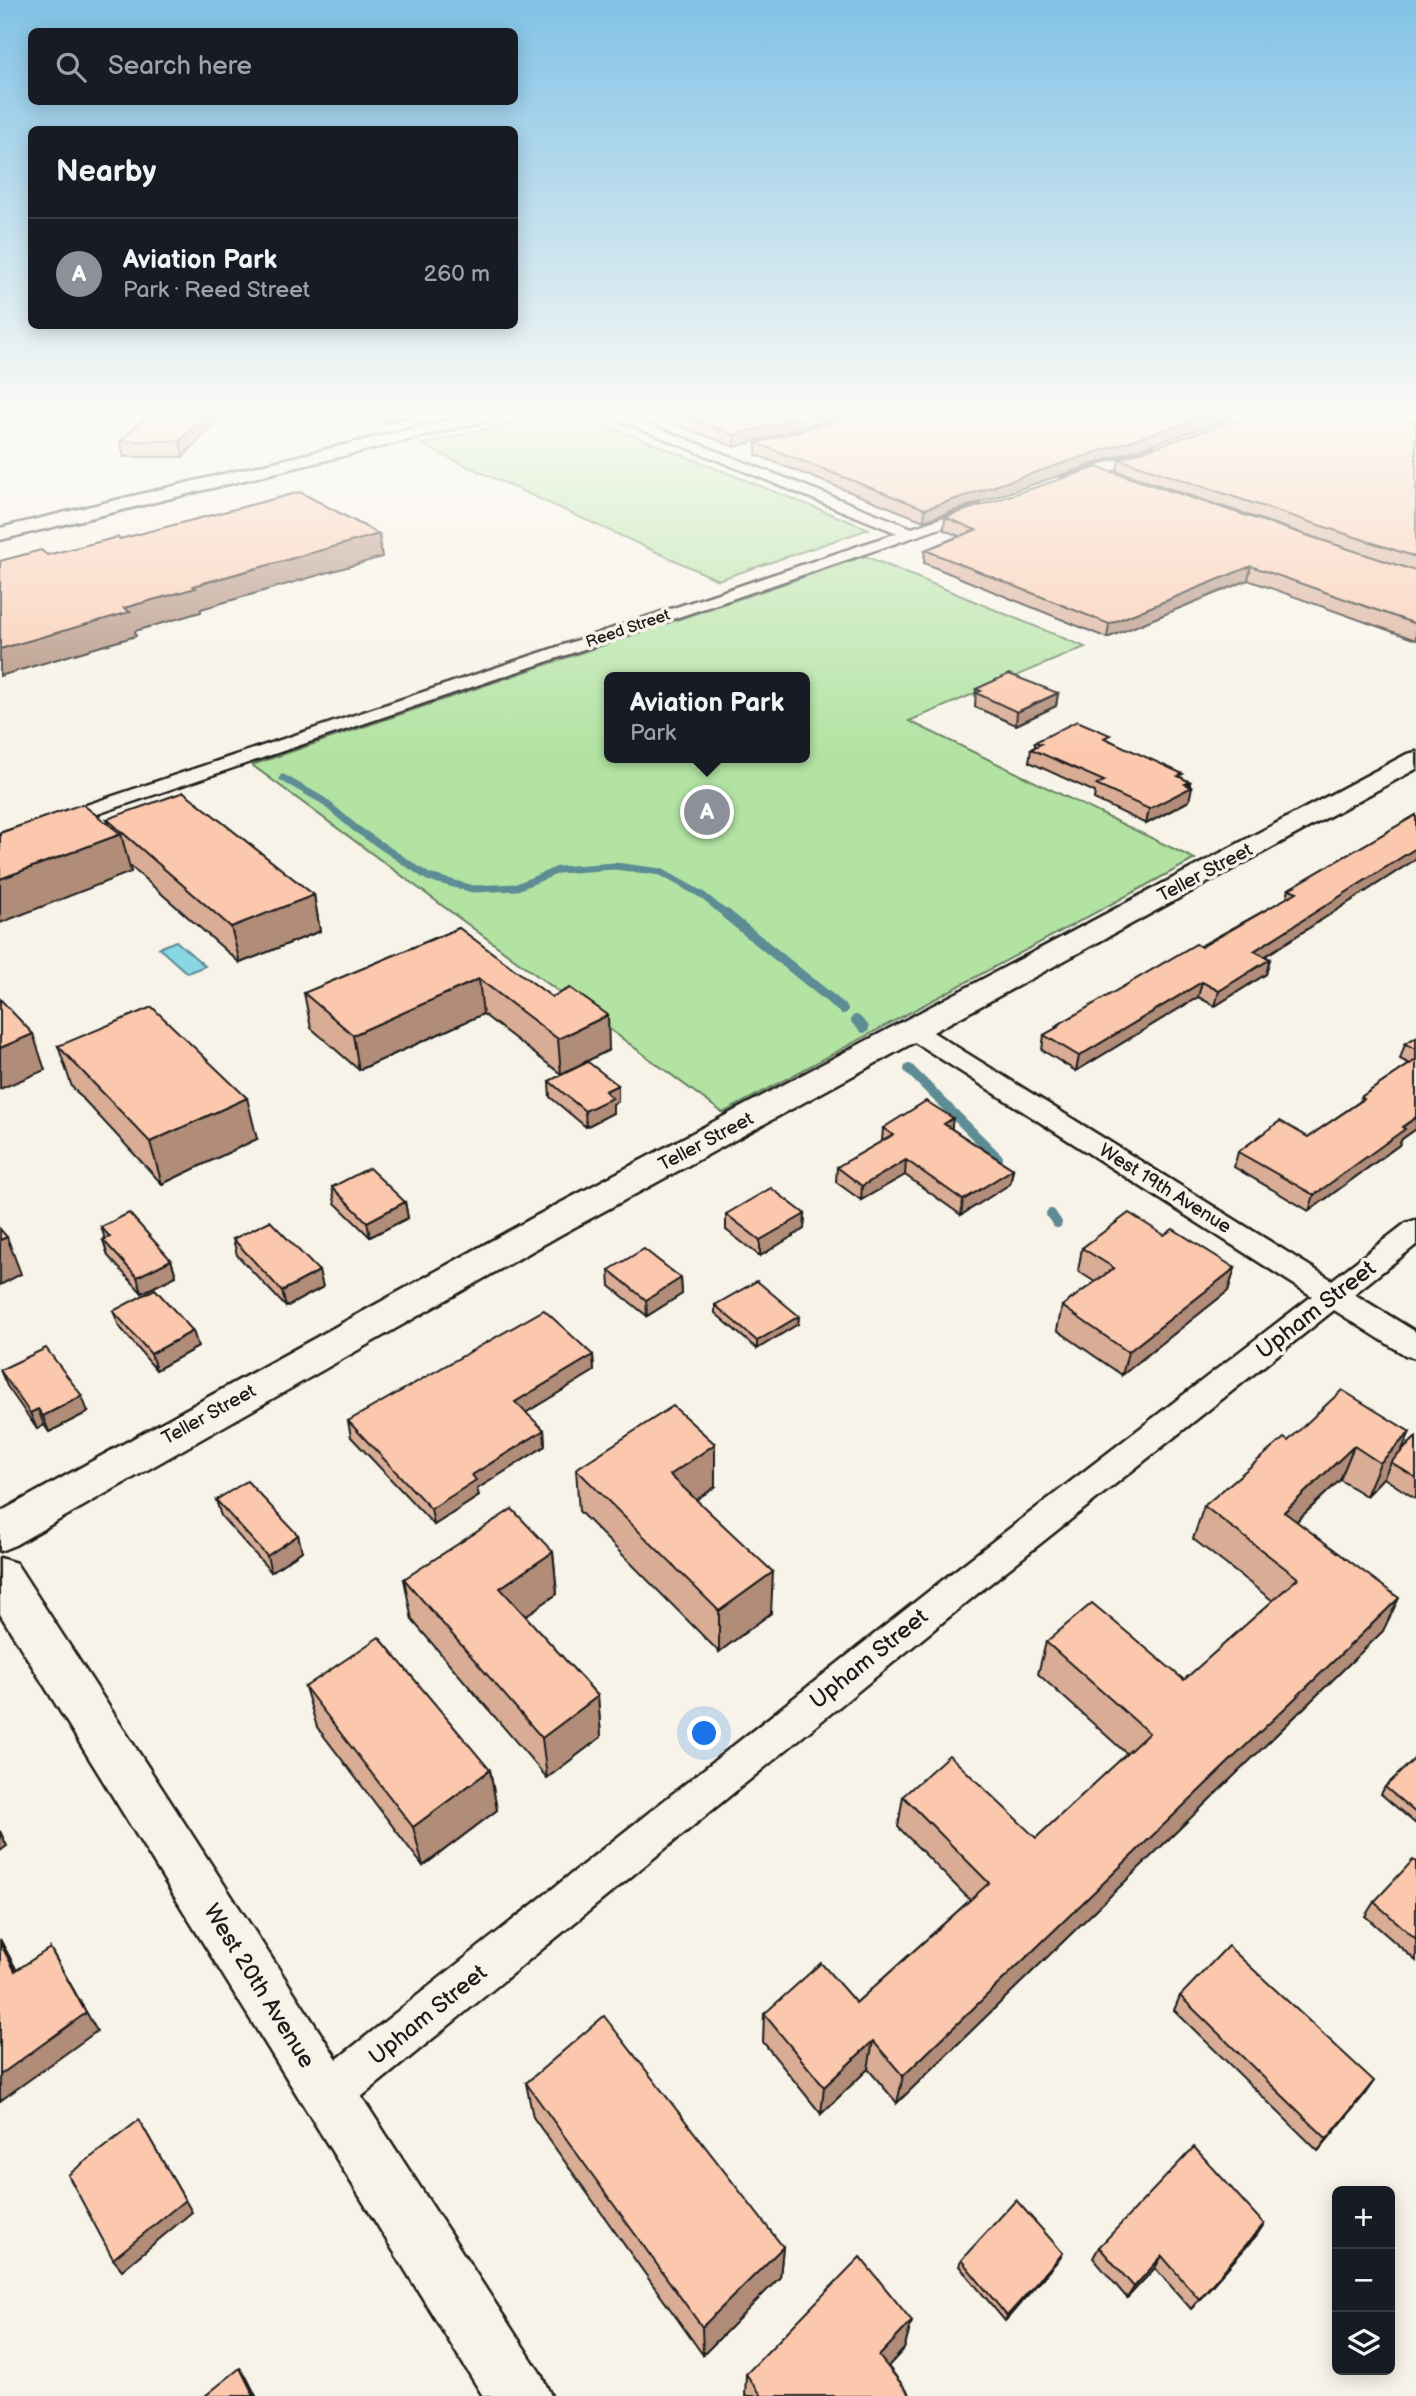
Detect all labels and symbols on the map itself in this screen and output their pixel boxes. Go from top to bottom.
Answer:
street label: Reed Street [584,606,673,652]
pin: A [684,786,730,838]
street label: Teller Street [1154,838,1256,908]
street label: Teller Street [655,1107,757,1177]
street label: West 19th Avenue [1095,1139,1235,1239]
street label: Upham Street [1251,1255,1381,1365]
street label: Teller Street [158,1380,260,1450]
street label: Upham Street [804,1603,934,1715]
your location [687,1716,721,1750]
street label: West 20th Avenue [197,1899,321,2073]
street label: Upham Street [363,1959,493,2071]

